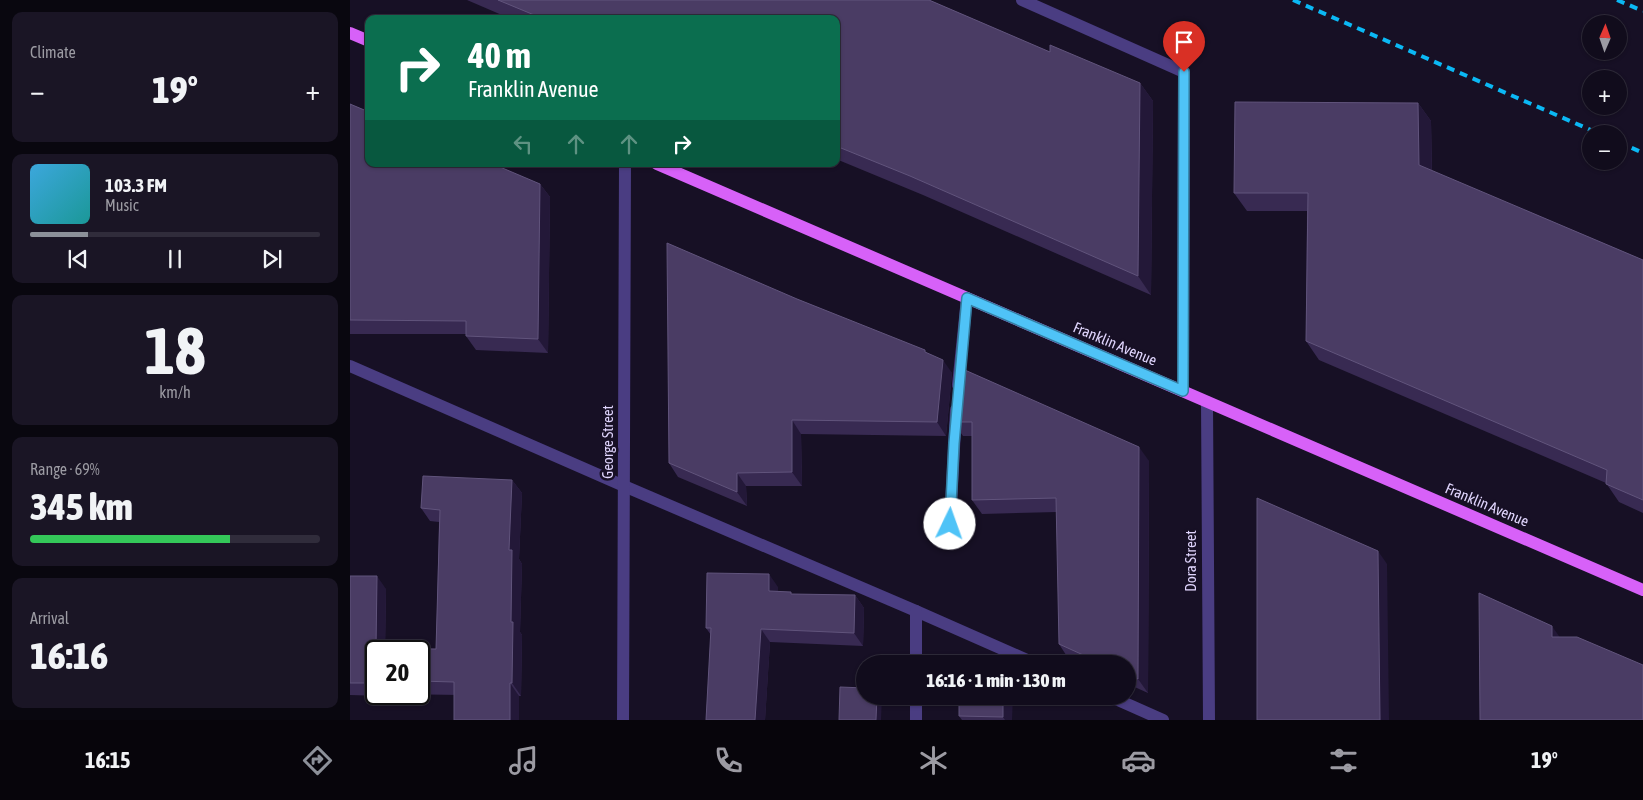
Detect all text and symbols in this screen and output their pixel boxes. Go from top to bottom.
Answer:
north arrow [1582,15,1628,60]
map controls [1582,15,1627,170]
pin [1163,21,1205,72]
icon: arrive [1170,28,1198,56]
icon: right [385,35,450,100]
text: 40 m [468,35,531,75]
text: Climate [30,43,76,61]
text: 19° [152,68,198,111]
button: + [1582,70,1627,115]
text: − [30,74,45,106]
text: + [305,74,320,106]
text: Franklin Avenue [468,76,599,102]
button: − [1582,125,1627,170]
icon: left [509,130,537,158]
icon: ahead [562,130,590,158]
icon: ahead [615,130,643,158]
icon: right [668,130,696,158]
text: 103.3 FM [105,174,167,196]
text: Music [105,196,139,214]
icon: previous [64,245,92,273]
icon: pause [161,245,189,273]
icon: next [258,245,286,273]
text: 18 [144,313,206,388]
street label: Franklin Avenue [1071,318,1160,369]
text: km/h [159,383,191,401]
street label: George Street [599,405,616,479]
text: Range · 69% [30,460,100,478]
street label: Franklin Avenue [1443,479,1532,530]
text: 345 km [30,485,133,528]
position arrow [923,497,975,549]
street label: Dora Street [1182,530,1199,592]
text: Arrival [30,609,69,627]
text: 16:16 [30,634,108,677]
speed limit sign: 20 [365,640,430,705]
text: 16:16 · 1 min · 130 m [926,669,1066,691]
icon: directions [300,743,335,778]
icon: music [506,743,541,778]
icon: phone [711,743,746,778]
icon: climate [916,743,951,778]
icon: car [1121,743,1156,778]
icon: filters [1326,743,1361,778]
text: 16:15 [85,747,130,773]
text: 19° [1531,747,1558,773]

